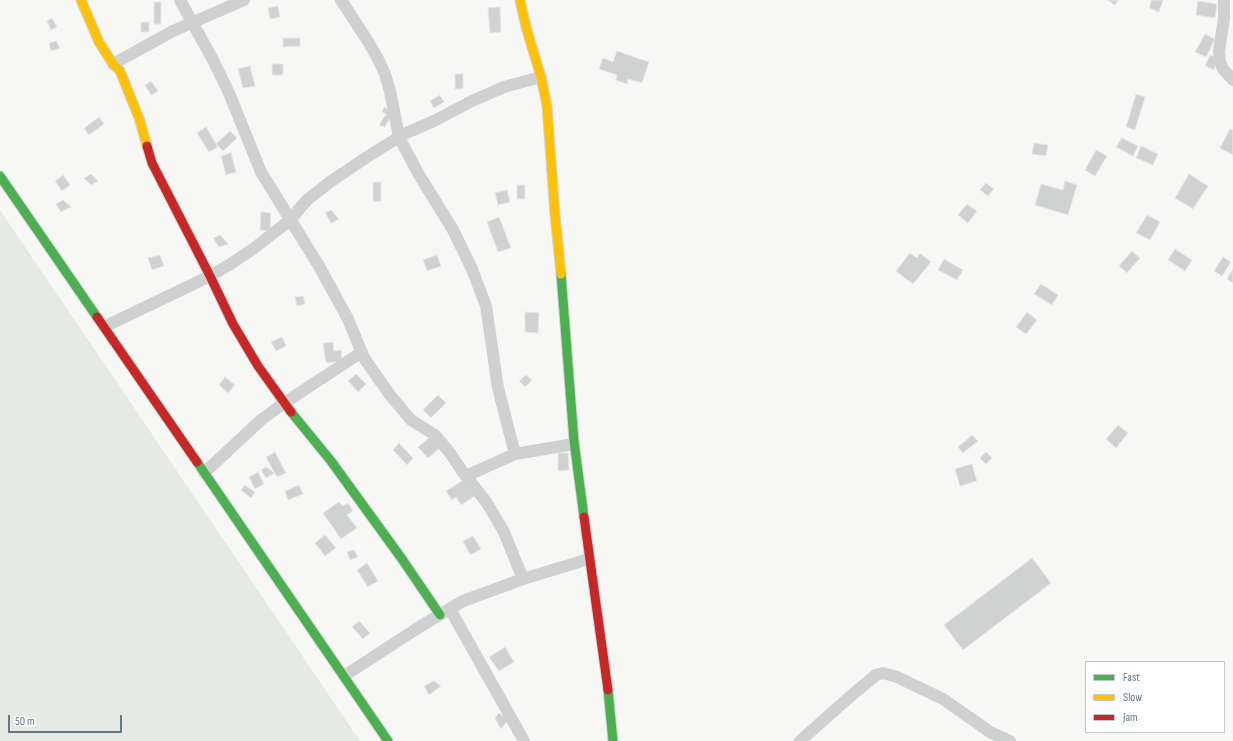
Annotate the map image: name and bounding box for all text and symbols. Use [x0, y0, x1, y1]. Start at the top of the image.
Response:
legend [1085, 661, 1225, 733]
text: Fast [1123, 670, 1140, 685]
text: Slow [1123, 690, 1142, 705]
scale bar [10, 707, 124, 733]
text: Jam [1123, 710, 1138, 725]
text: 50 m [15, 714, 35, 729]

